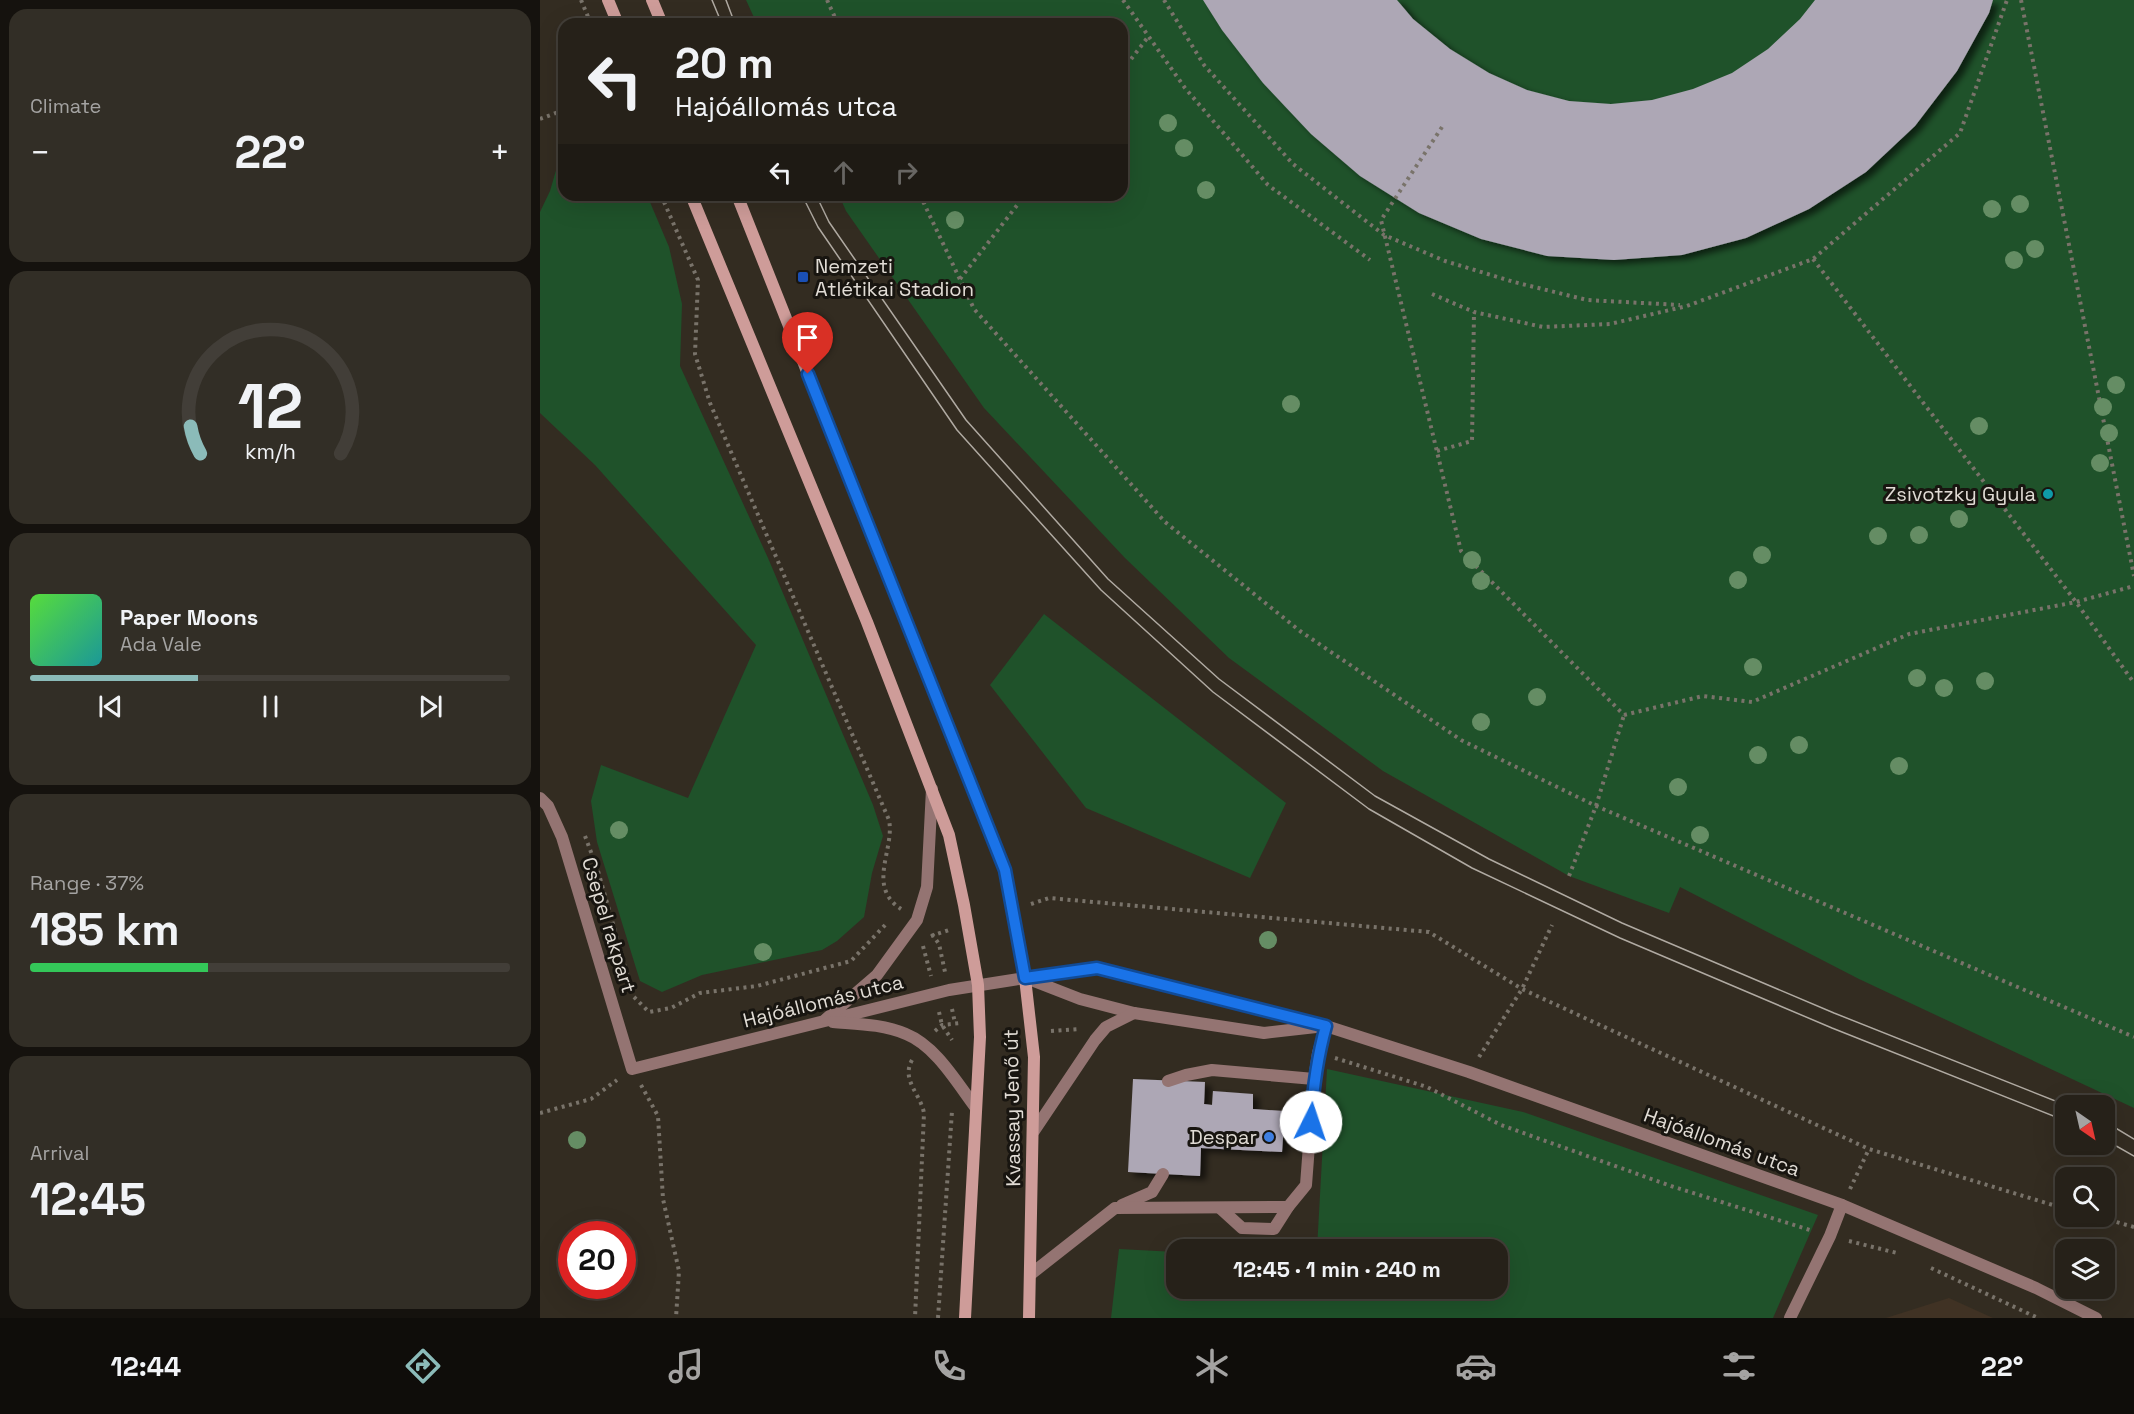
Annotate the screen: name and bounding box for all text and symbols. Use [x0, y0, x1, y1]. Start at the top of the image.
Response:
text: 20 m [675, 37, 774, 90]
icon: left [576, 42, 654, 120]
text: Hajóállomás utca [675, 89, 897, 124]
text: Climate [30, 93, 101, 119]
text: 22° [234, 124, 306, 181]
text: − [30, 132, 50, 174]
text: + [490, 132, 510, 174]
icon: left [764, 156, 797, 189]
icon: ahead [827, 156, 860, 189]
icon: right [890, 156, 923, 189]
place label: Nemzeti Atlétikai Stadion [815, 253, 974, 302]
marker: Nemzeti Atlétikai Stadion [796, 270, 810, 284]
pin [782, 312, 833, 374]
icon: arrive [791, 321, 824, 354]
text: 12 [237, 367, 303, 446]
text: km/h [244, 439, 296, 466]
place label: Zsivotzky Gyula [1885, 481, 2036, 507]
marker: Zsivotzky Gyula [2041, 487, 2055, 501]
text: Paper Moons [120, 603, 258, 631]
text: Ada Vale [120, 631, 202, 657]
icon: previous [94, 690, 127, 723]
icon: pause [254, 690, 287, 723]
icon: next [414, 690, 447, 723]
street label: Csepel rakpart [576, 854, 642, 996]
text: Range · 37% [30, 870, 144, 896]
text: 185 km [30, 901, 180, 958]
street label: Hajóállomás utca [740, 968, 906, 1034]
street label: Kvassay Jenő út [998, 1029, 1026, 1187]
position arrow [1279, 1090, 1343, 1154]
north arrow [2055, 1095, 2115, 1155]
map controls [2055, 1095, 2115, 1299]
street label: Hajóállomás utca [1640, 1102, 1804, 1182]
place label: Despar [1189, 1124, 1257, 1150]
marker: Despar [1262, 1130, 1276, 1144]
text: Arrival [30, 1140, 89, 1166]
button: search [2055, 1167, 2115, 1227]
text: 12:45 [30, 1171, 146, 1228]
speed limit sign: 20 [558, 1221, 636, 1299]
button: layers [2055, 1239, 2115, 1299]
text: 12:45 · 1 min · 240 m [1233, 1255, 1441, 1283]
icon: directions [402, 1345, 444, 1387]
icon: music [665, 1345, 707, 1387]
icon: phone [928, 1345, 970, 1387]
icon: climate [1191, 1345, 1233, 1387]
icon: car [1455, 1345, 1497, 1387]
icon: filters [1718, 1345, 1760, 1387]
text: 12:44 [111, 1349, 181, 1384]
text: 22° [1981, 1349, 2023, 1384]

